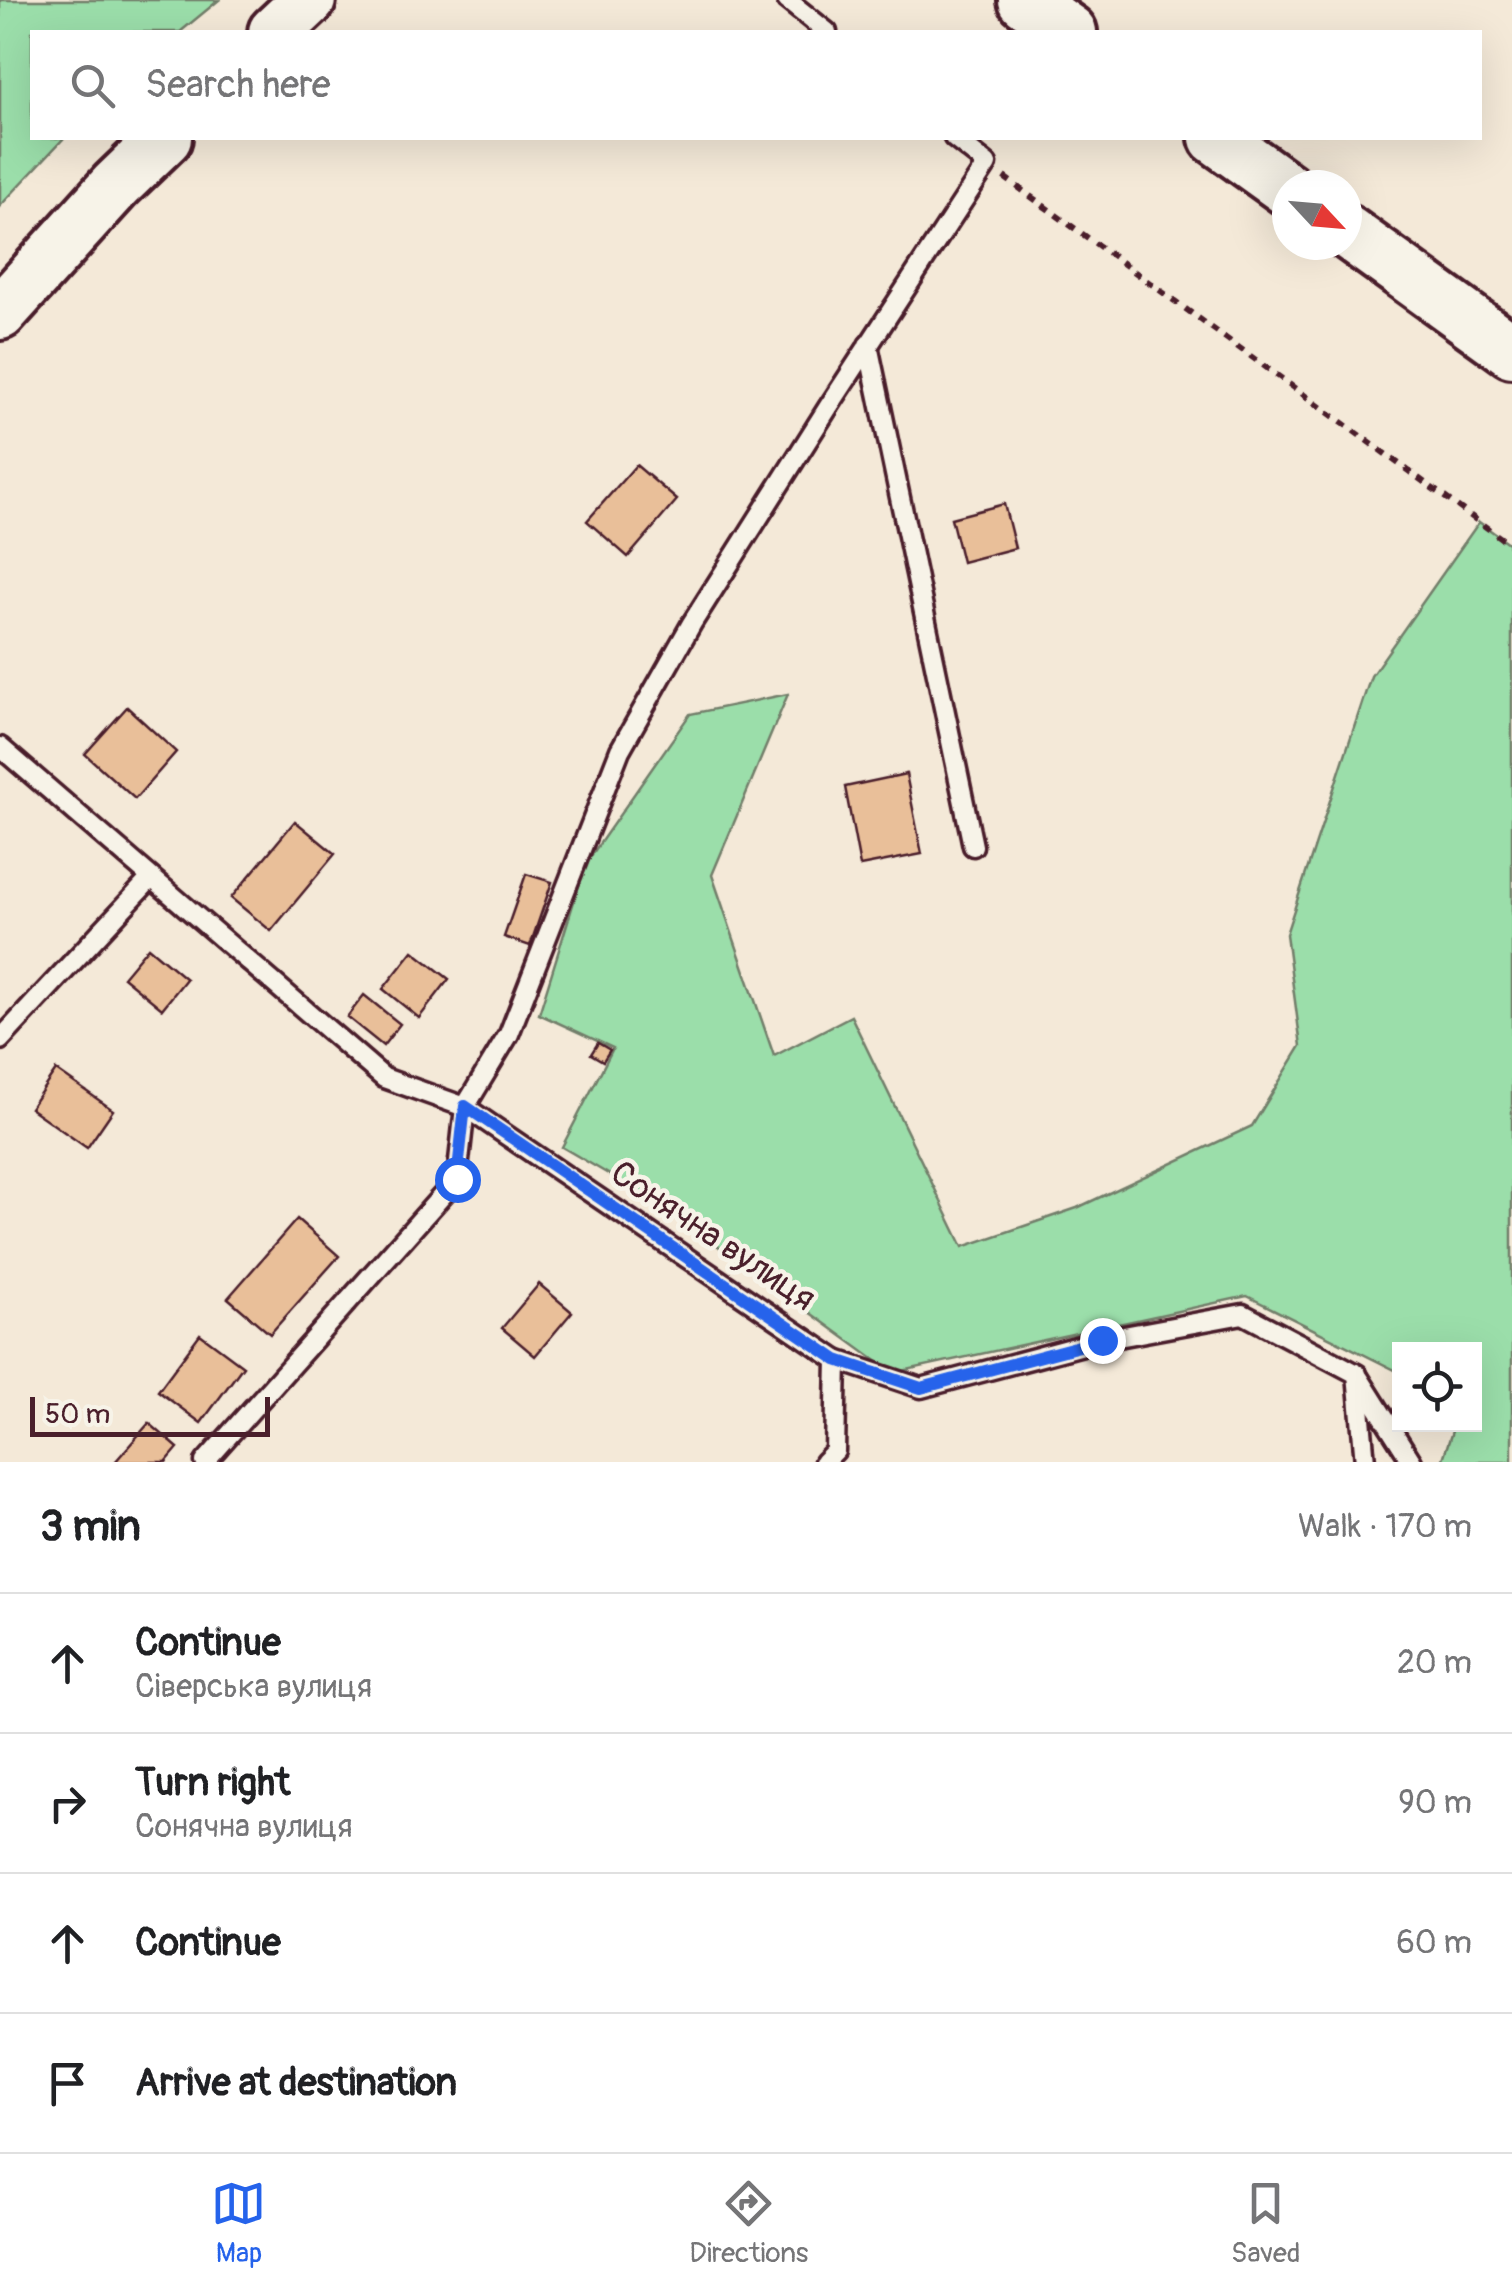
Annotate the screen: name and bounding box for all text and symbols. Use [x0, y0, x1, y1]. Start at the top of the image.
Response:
search box [30, 30, 1482, 140]
icon: search [65, 58, 120, 113]
text: Search here [145, 61, 331, 109]
north arrow [1272, 170, 1362, 260]
street label: Сонячна вулиця [602, 1151, 824, 1321]
route start [435, 1157, 481, 1203]
route end [1080, 1318, 1126, 1364]
map controls [1392, 1342, 1482, 1432]
button: locate [1392, 1342, 1482, 1432]
scale bar [30, 1392, 270, 1436]
text: 50 m [45, 1397, 110, 1432]
text: 3 min [40, 1501, 141, 1553]
text: Walk · 170 m [1298, 1507, 1472, 1547]
text: Continue [135, 1619, 281, 1667]
icon: ahead [40, 1636, 95, 1691]
text: 20 m [1397, 1643, 1472, 1683]
text: Сіверська вулиця [135, 1667, 372, 1707]
text: Turn right [135, 1759, 290, 1807]
icon: right [40, 1776, 95, 1831]
text: 90 m [1398, 1783, 1472, 1823]
text: Сонячна вулиця [135, 1807, 352, 1847]
icon: ahead [40, 1916, 95, 1971]
text: Continue [135, 1919, 281, 1967]
text: 60 m [1396, 1923, 1472, 1963]
icon: arrive [40, 2056, 95, 2111]
text: Arrive at destination [135, 2059, 457, 2107]
tab: Map [211, 2176, 266, 2271]
tab: Directions [689, 2176, 808, 2271]
tab: Saved [1231, 2176, 1301, 2271]

